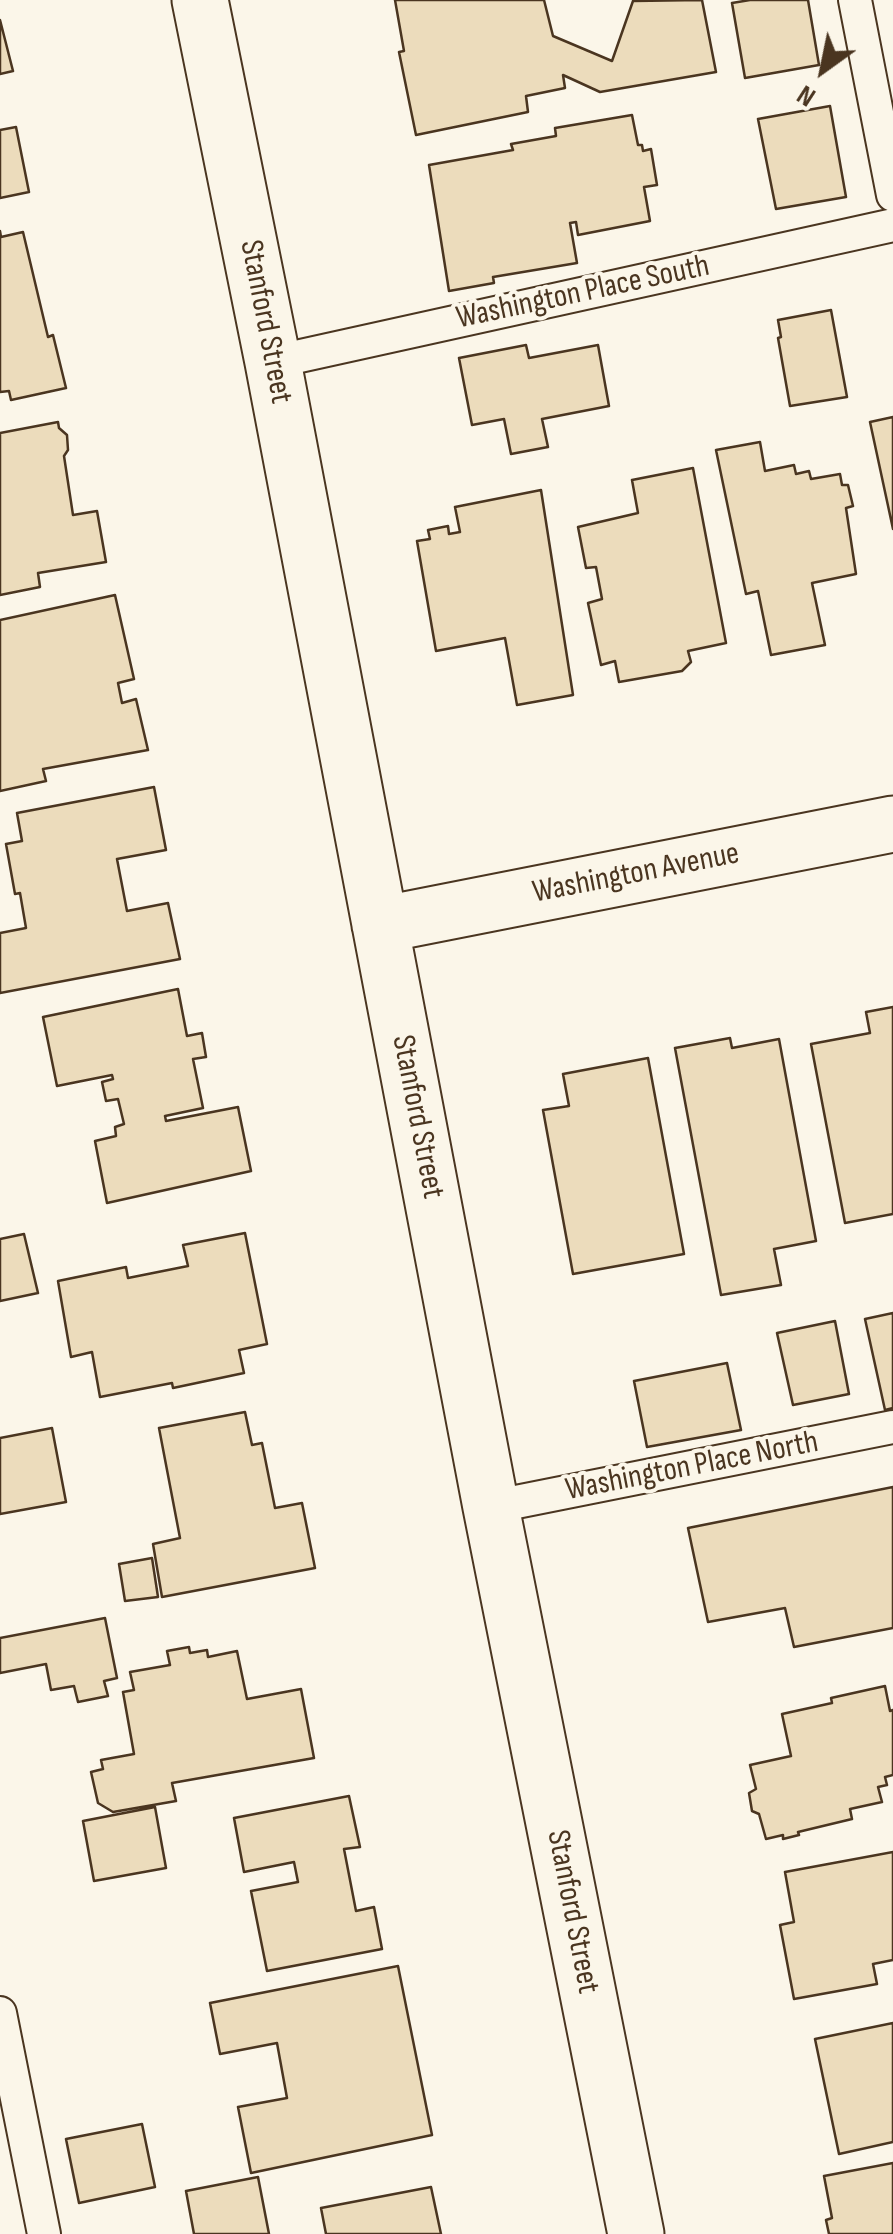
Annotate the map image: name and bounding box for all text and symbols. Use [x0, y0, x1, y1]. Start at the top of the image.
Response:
north arrow [773, 20, 873, 120]
text: N [791, 78, 822, 113]
street label: Stanford Street [230, 237, 300, 407]
street label: Washington Place South [453, 247, 713, 339]
street label: Washington Avenue [529, 835, 743, 913]
street label: Stanford Street [382, 1032, 452, 1202]
street label: Washington Place North [563, 1424, 821, 1510]
street label: Stanford Street [537, 1827, 607, 1997]

